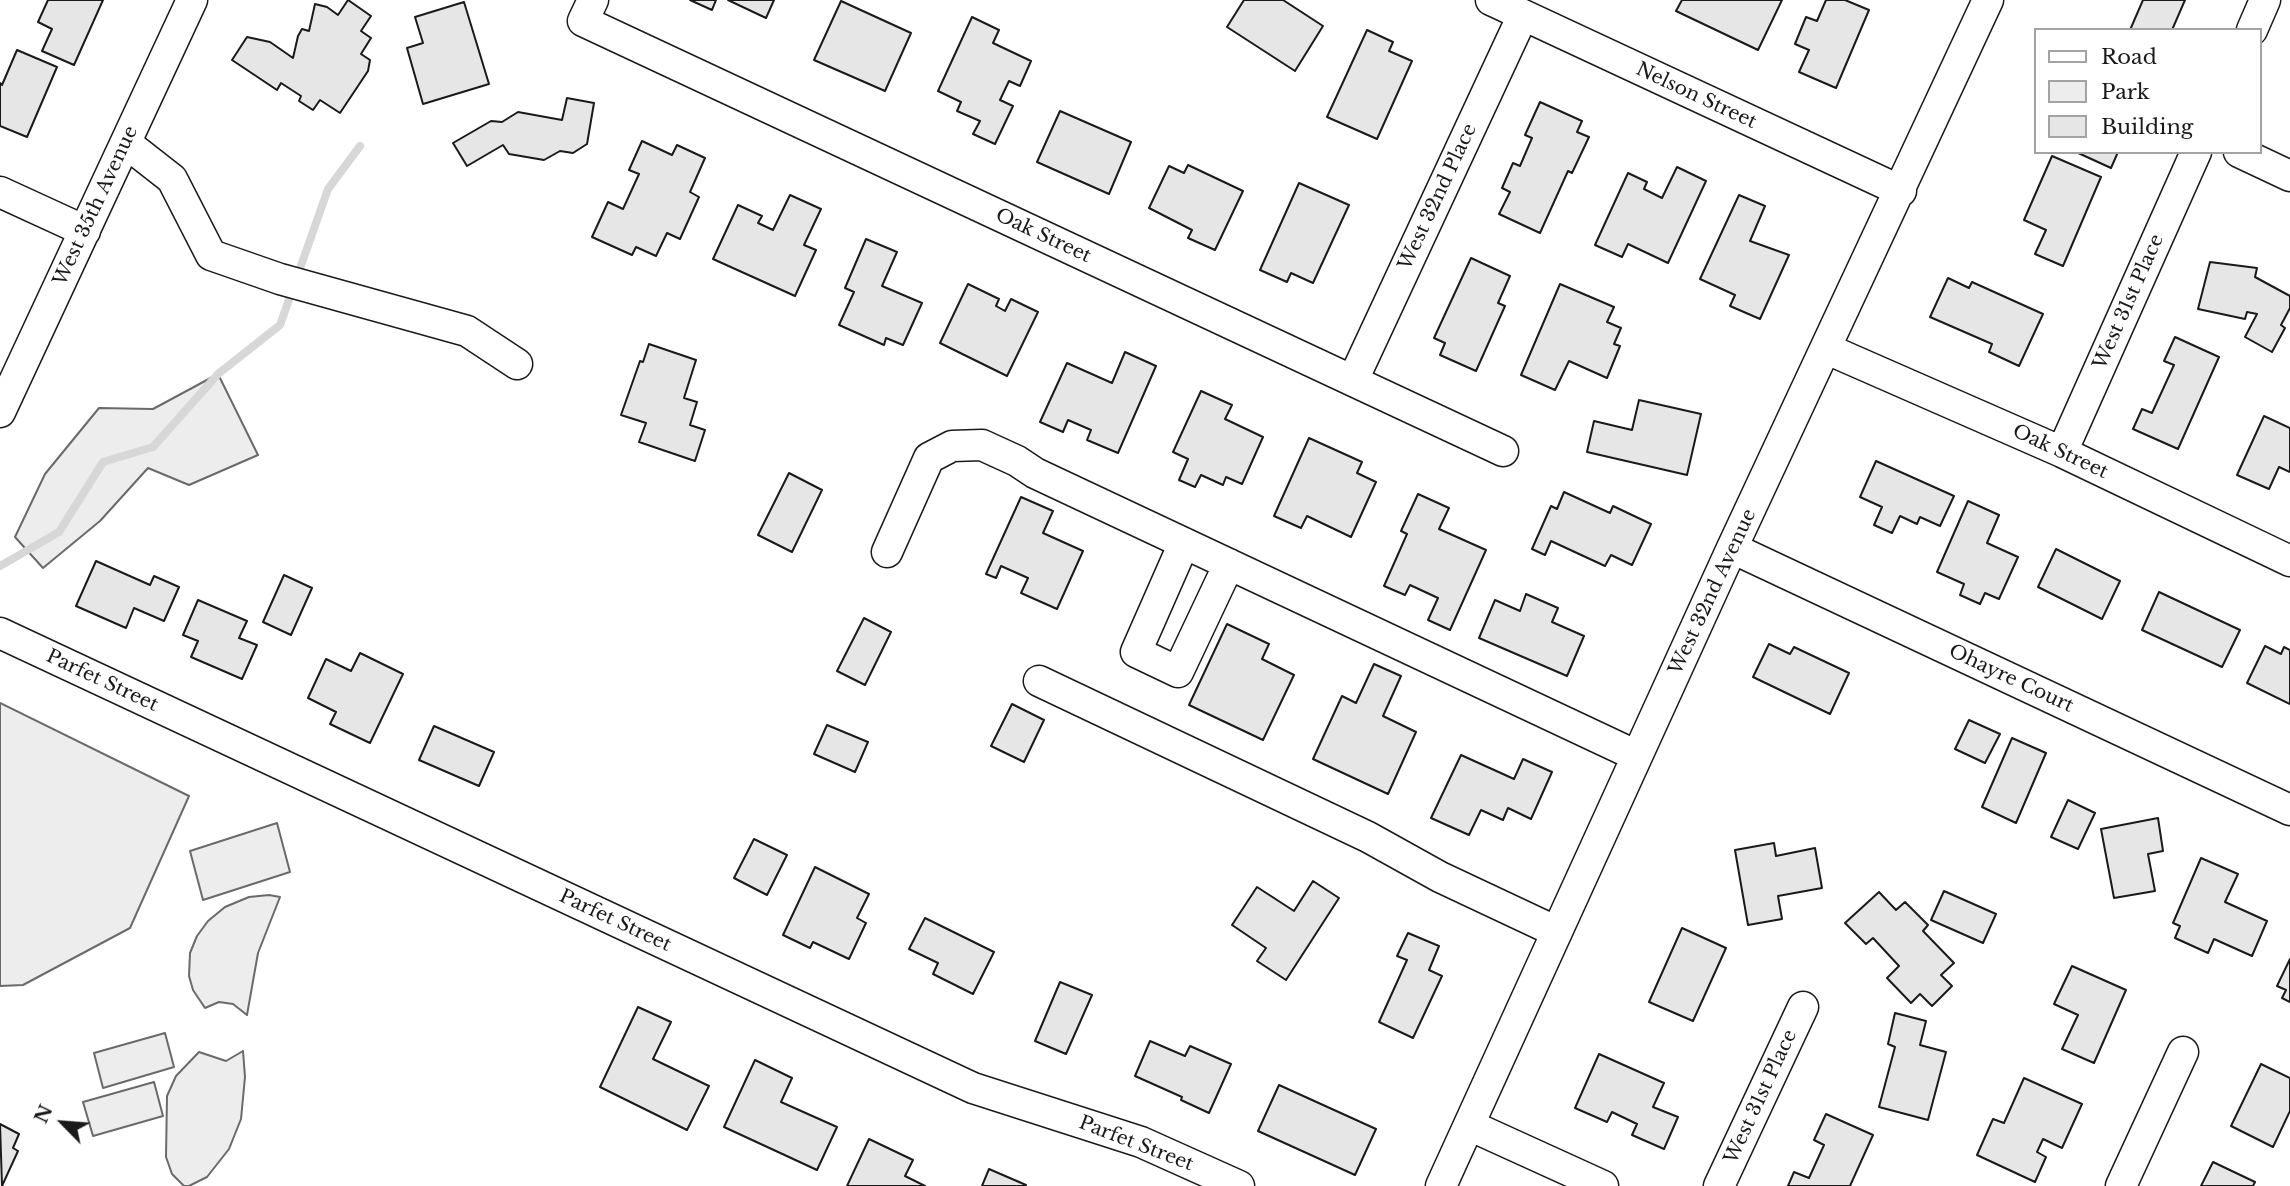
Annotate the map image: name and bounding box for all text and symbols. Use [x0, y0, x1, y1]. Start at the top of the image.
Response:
legend [2035, 28, 2262, 154]
text: Road [2101, 44, 2157, 70]
street label: Nelson Street [1632, 58, 1760, 134]
text: Park [2101, 79, 2150, 105]
text: Building [2101, 114, 2193, 140]
street label: West 32nd Place [1394, 120, 1482, 274]
street label: West 35th Avenue [49, 123, 143, 289]
street label: Oak Street [992, 204, 1094, 268]
street label: West 31st Place [2089, 231, 2169, 373]
street label: Oak Street [2009, 420, 2111, 484]
street label: West 32nd Avenue [1665, 506, 1761, 678]
street label: Ohayre Court [1945, 640, 2077, 718]
street label: Parfet Street [42, 645, 162, 717]
street label: Parfet Street [555, 885, 675, 957]
street label: West 31st Place [1720, 1026, 1802, 1168]
north arrow [28, 1088, 98, 1158]
text: N [29, 1101, 58, 1127]
street label: Parfet Street [1076, 1112, 1196, 1176]

